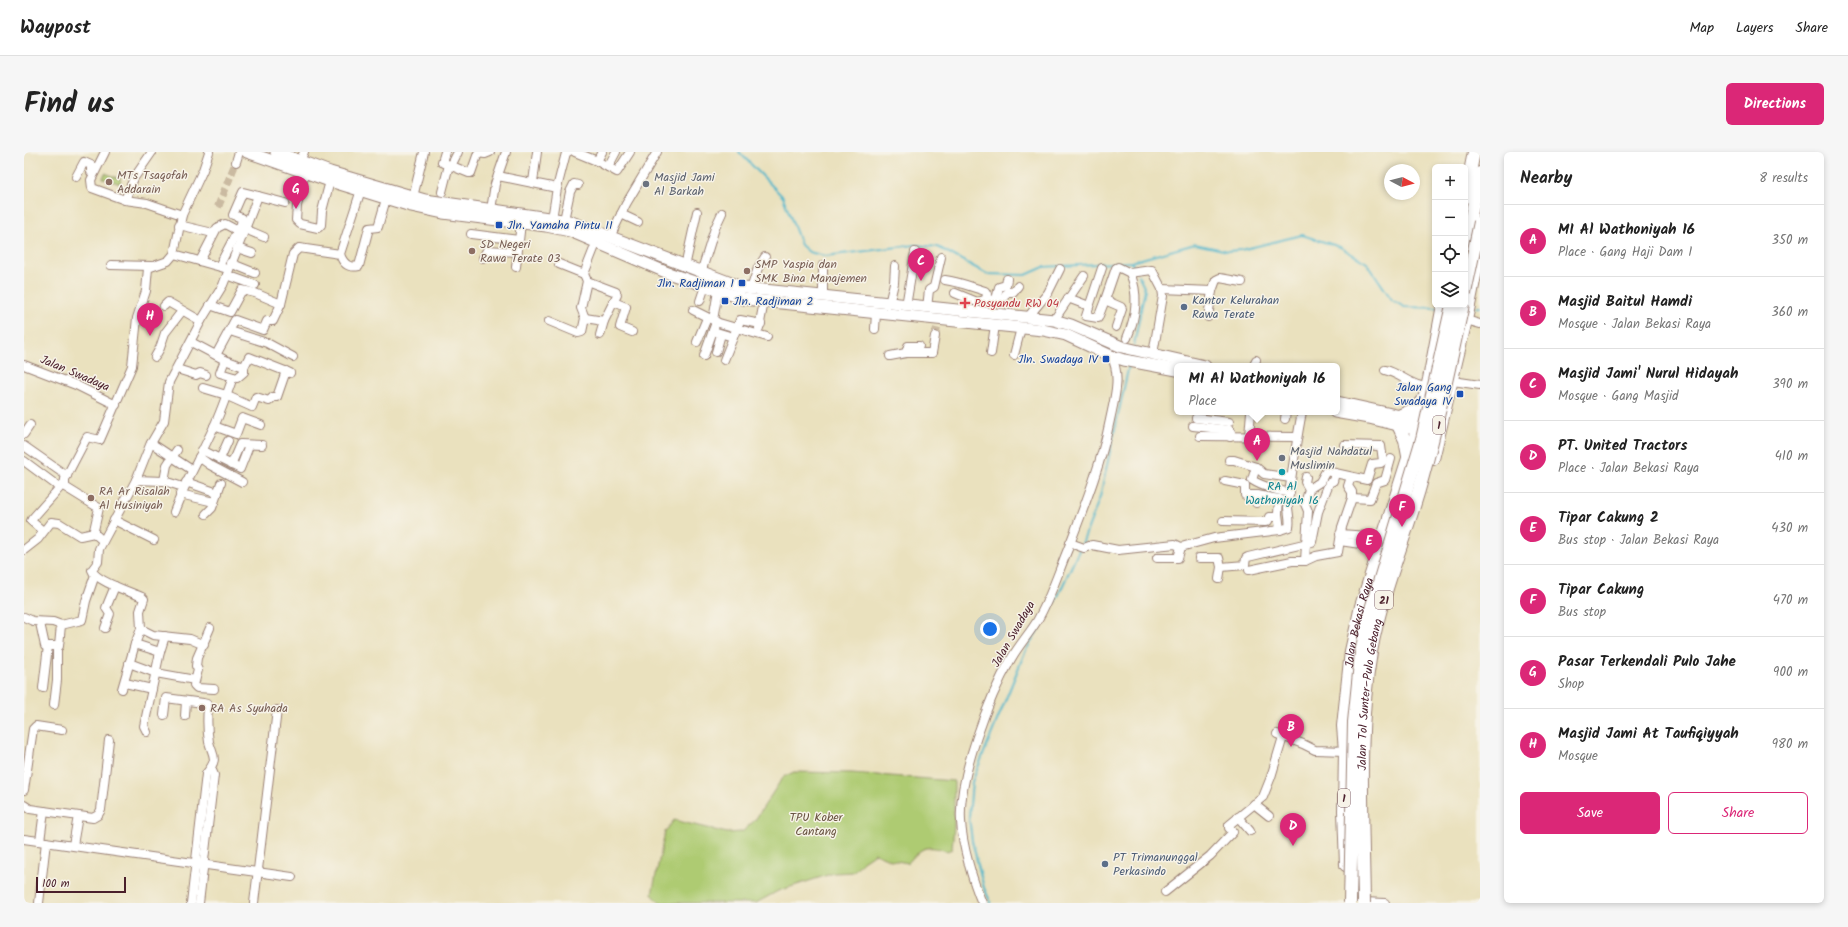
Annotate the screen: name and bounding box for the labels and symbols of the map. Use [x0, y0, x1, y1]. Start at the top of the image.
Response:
north arrow [1384, 164, 1420, 200]
place label: MTs Tsaqofah Addarain [117, 166, 188, 199]
place label: Masjid Jami Al Barkah [654, 168, 716, 201]
pin: G [283, 176, 309, 209]
marker: MTs Tsaqofah Addarain [104, 177, 114, 187]
marker: Masjid Jami Al Barkah [641, 179, 651, 189]
place label: Jln. Yamaha Pintu II [507, 216, 613, 235]
marker: Jln. Yamaha Pintu II [494, 220, 504, 230]
place label: SD Negeri Rawa Terate 03 [480, 235, 560, 268]
marker: SD Negeri Rawa Terate 03 [467, 246, 477, 256]
pin: C [908, 248, 934, 281]
place label: SMP Yaspia dan SMK Bina Manajemen [755, 255, 867, 288]
marker: SMP Yaspia dan SMK Bina Manajemen [742, 266, 752, 276]
place label: Jln. Radjiman 1 [657, 274, 734, 293]
marker: Jln. Radjiman 1 [737, 278, 747, 288]
place label: Kantor Kelurahan Rawa Terate [1192, 291, 1279, 324]
place label: Jln. Radjiman 2 [733, 292, 814, 311]
place label: Posyandu RW 04 [974, 294, 1059, 313]
marker: Jln. Radjiman 2 [720, 296, 730, 306]
marker: Posyandu RW 04 [959, 297, 971, 309]
marker: Kantor Kelurahan Rawa Terate [1179, 302, 1189, 312]
pin: H [137, 303, 163, 336]
street label: Jalan Swadaya [37, 350, 113, 397]
place label: Jln. Swadaya IV [1018, 350, 1100, 369]
marker: Jln. Swadaya IV [1101, 354, 1111, 364]
place label: Jalan Gang Swadaya IV [1394, 378, 1454, 411]
marker: Jalan Gang Swadaya IV [1455, 389, 1465, 399]
road number: 1 [1433, 416, 1445, 434]
pin: A [1244, 428, 1270, 461]
place label: Masjid Nahdatul Muslimin [1290, 442, 1372, 475]
marker: Masjid Nahdatul Muslimin [1277, 453, 1287, 463]
marker: RA Al Wathoniyah 16 [1277, 467, 1287, 477]
place label: RA Al Wathoniyah 16 [1245, 477, 1319, 510]
place label: RA Ar Risalah Al Husiniyah [99, 482, 170, 515]
marker: RA Ar Risalah Al Husiniyah [86, 493, 96, 503]
pin: F [1389, 494, 1415, 527]
pin: E [1356, 528, 1382, 561]
street label: Jalan Bekasi Raya [1340, 575, 1380, 669]
road number: 21 [1375, 591, 1393, 609]
street label: Jalan Swadaya [987, 597, 1040, 671]
street label: Jalan Tol Sunter–Pulo Gebang [1353, 616, 1388, 771]
your location [980, 619, 1000, 639]
place label: RA As Syuhada [210, 699, 288, 718]
marker: RA As Syuhada [197, 703, 207, 713]
pin: B [1278, 714, 1304, 747]
road number: 1 [1338, 789, 1350, 807]
park label: TPU Kober Cantang [789, 808, 844, 841]
pin: D [1280, 813, 1306, 846]
place label: PT Trimanunggal Perkasindo [1113, 848, 1198, 881]
marker: PT Trimanunggal Perkasindo [1100, 859, 1110, 869]
scale bar [36, 875, 126, 894]

